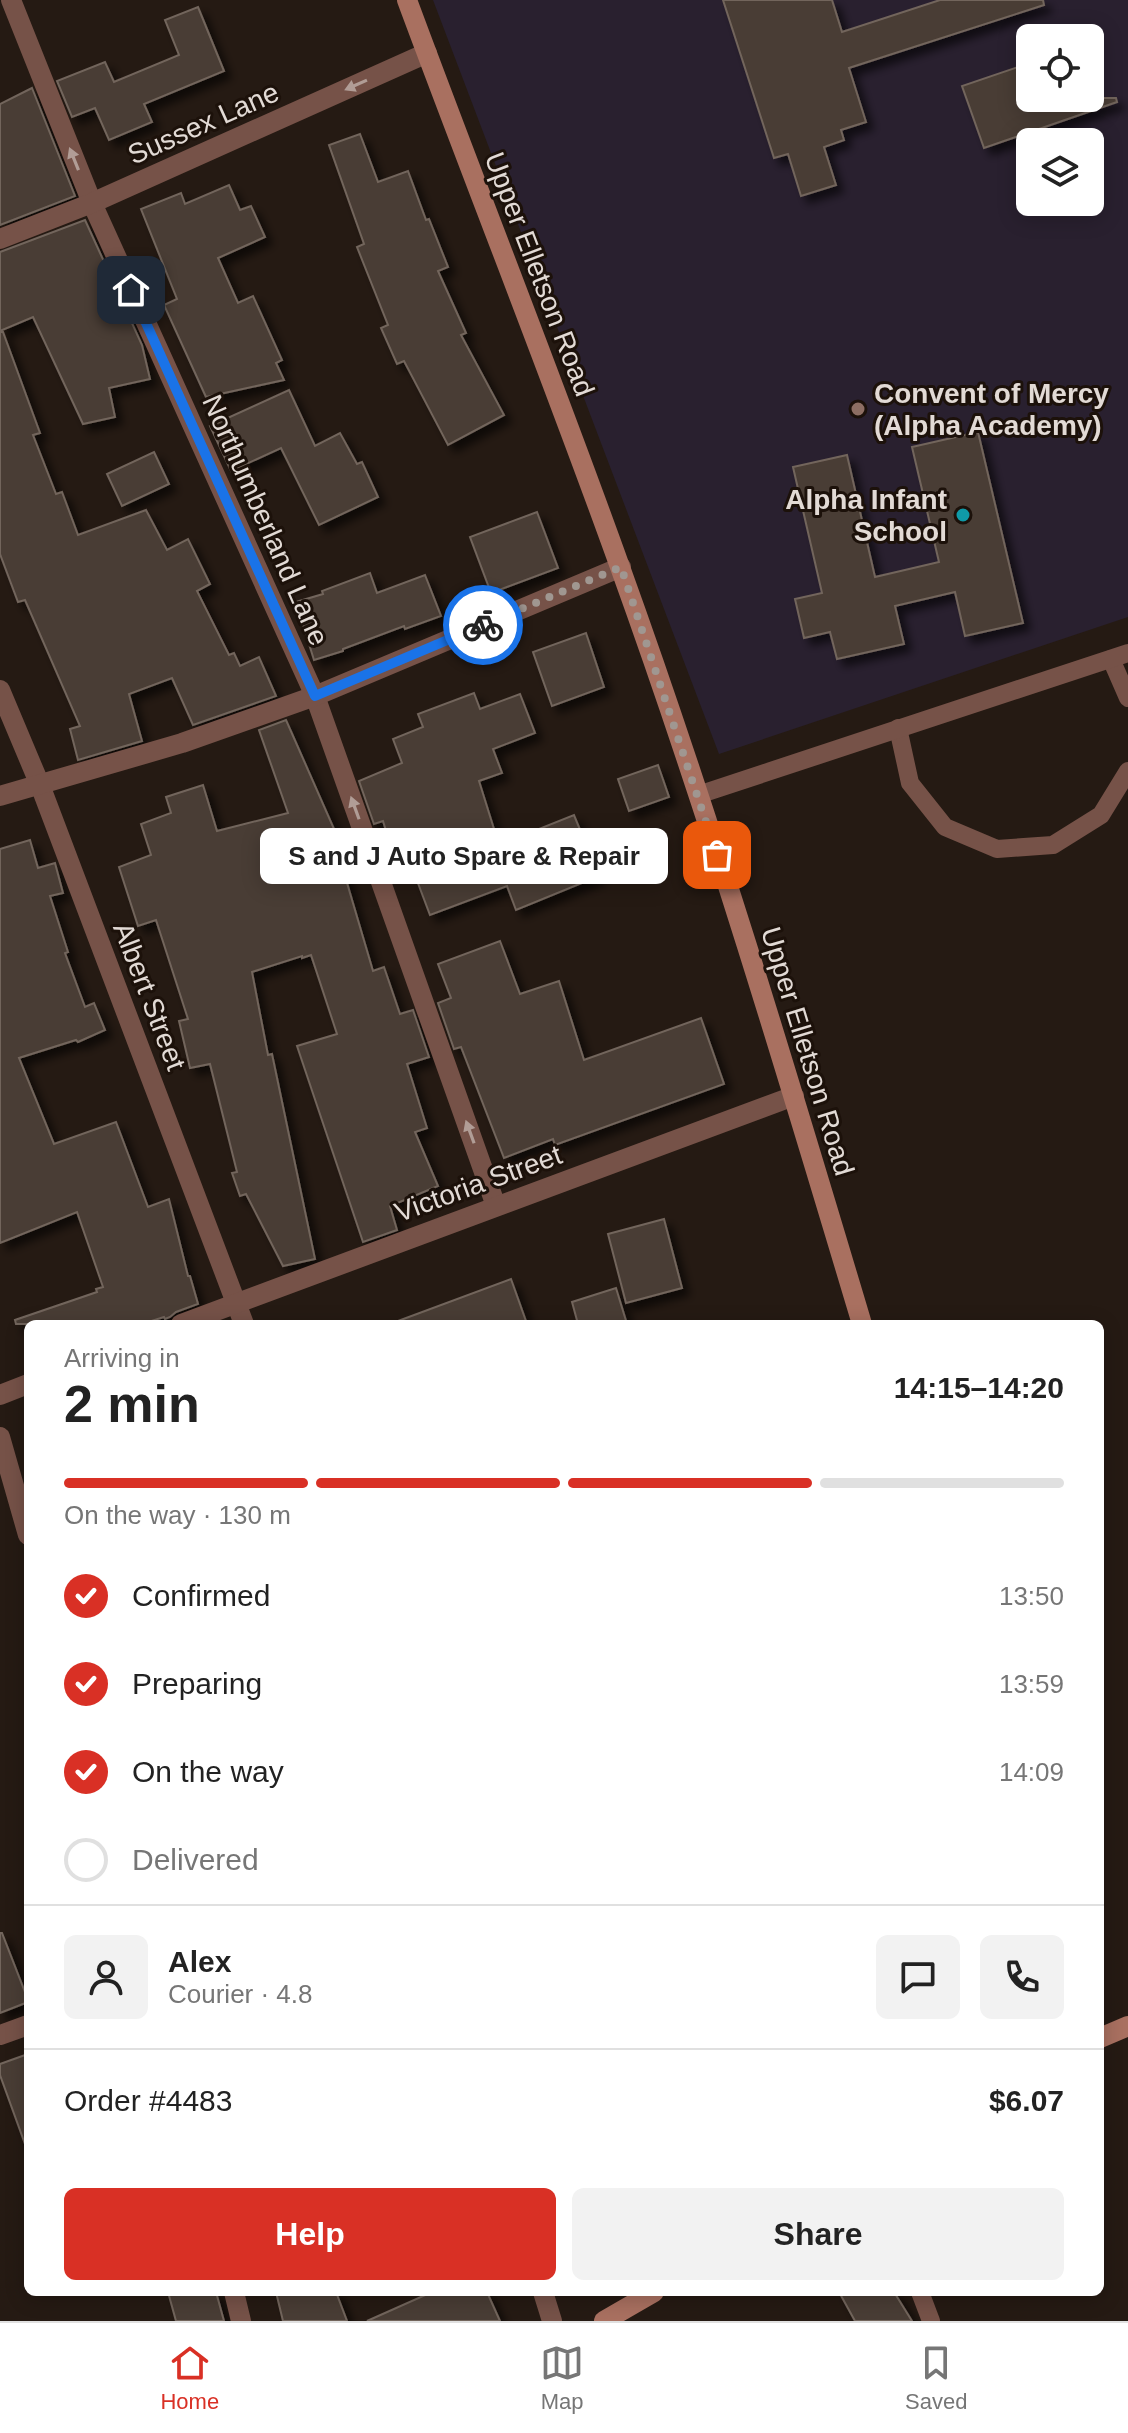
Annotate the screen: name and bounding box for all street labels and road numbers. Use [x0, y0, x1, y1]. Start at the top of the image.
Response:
street label: Sussex Lane [123, 76, 283, 171]
street label: Upper Elletson Road [479, 148, 600, 400]
street label: Northumberland Lane [196, 390, 335, 650]
street label: Albert Street [107, 918, 192, 1075]
street label: Upper Elletson Road [755, 923, 860, 1179]
street label: Victoria Street [390, 1139, 566, 1228]

